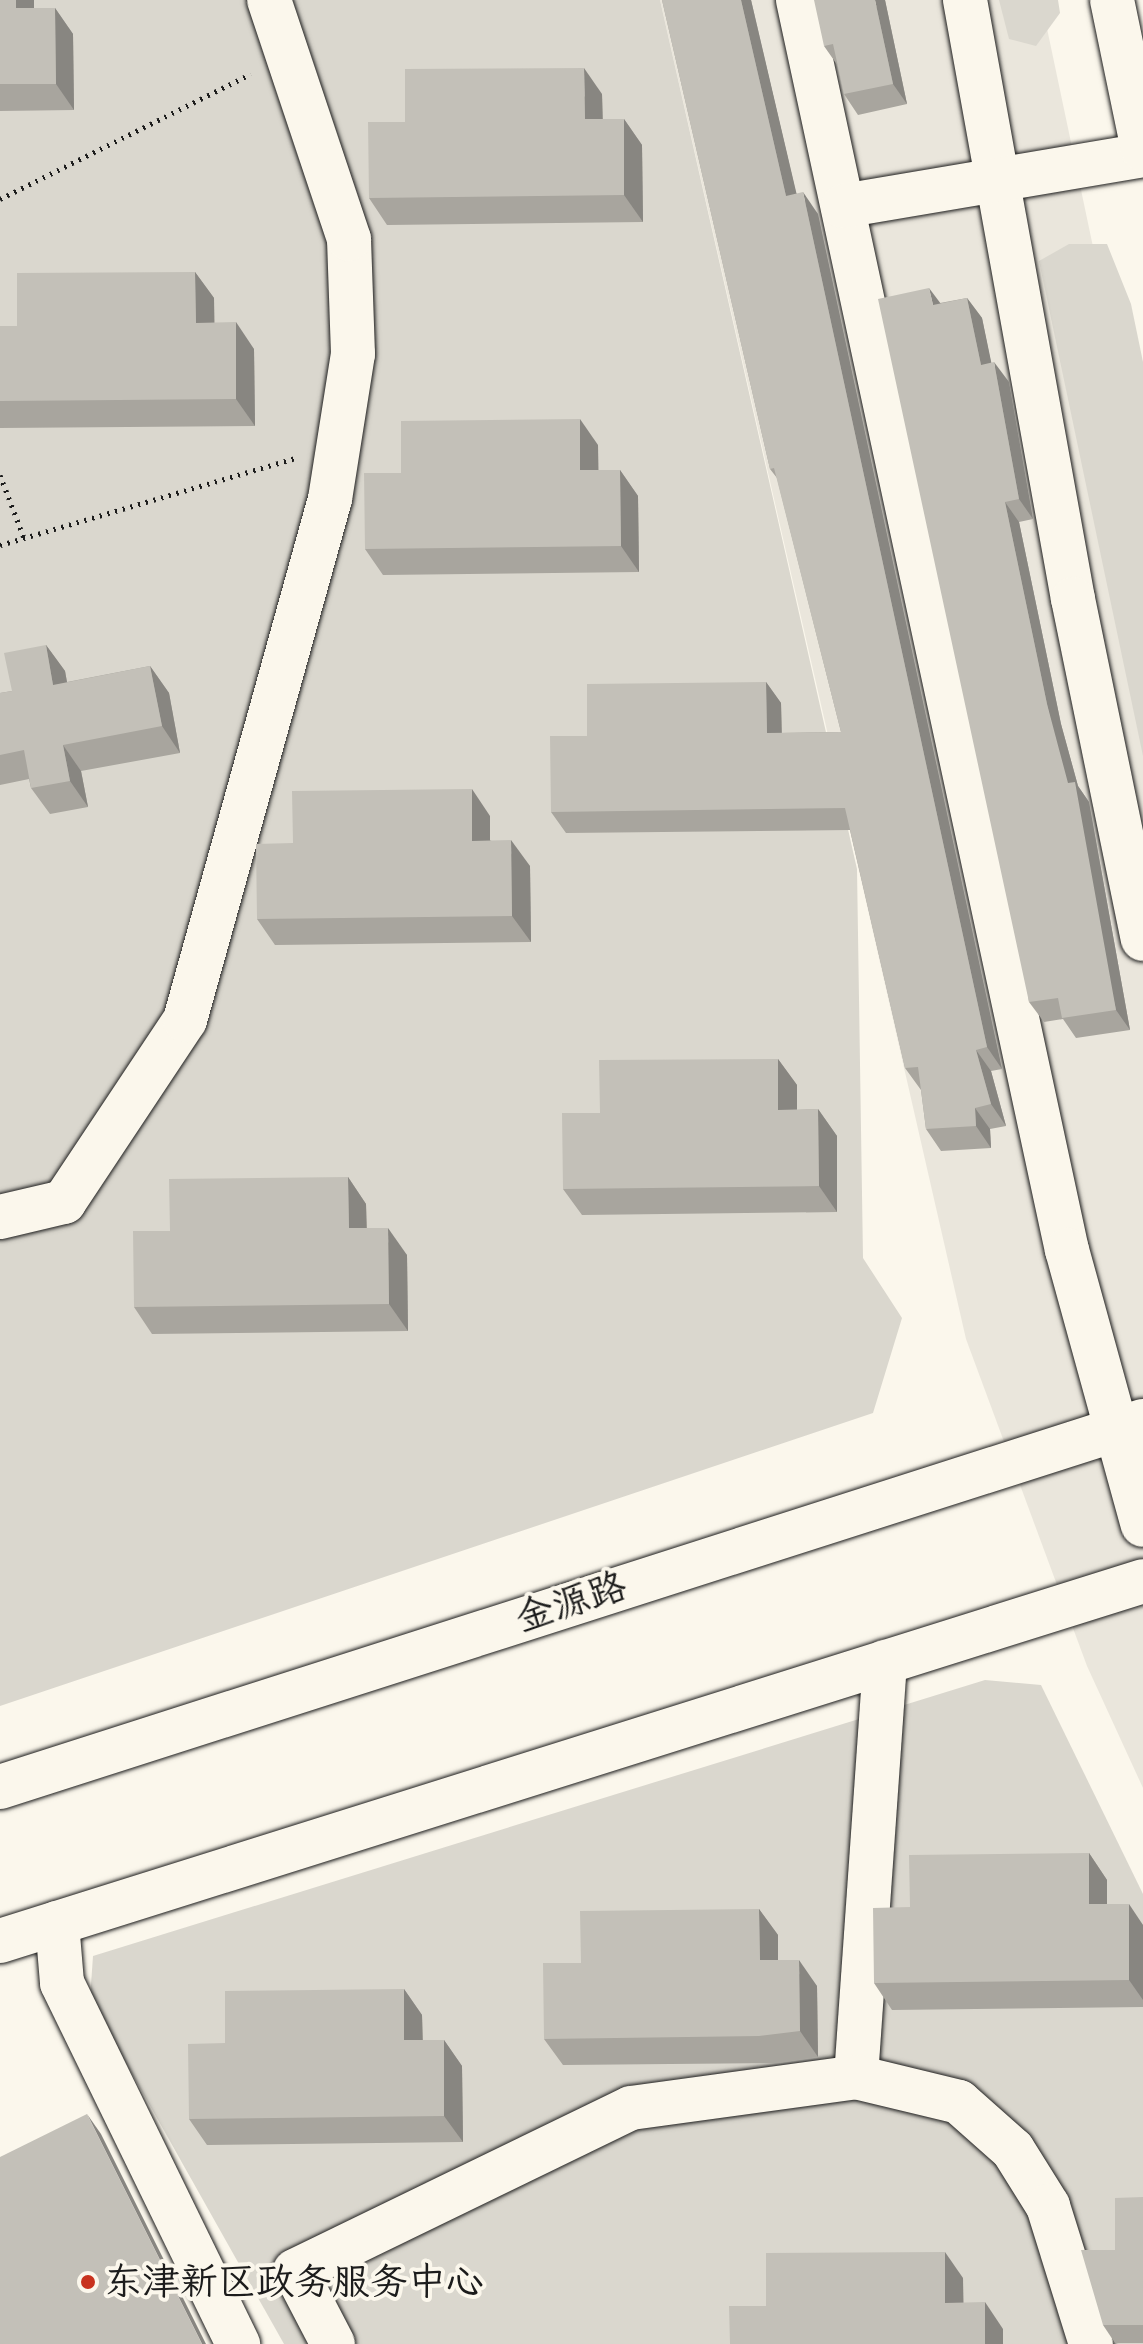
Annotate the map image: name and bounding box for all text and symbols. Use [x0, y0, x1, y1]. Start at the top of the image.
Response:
street label: 金源路 [510, 1563, 632, 1641]
place label: 东津新区政务服务中心 [104, 2259, 484, 2305]
marker: 东津新区政务服务中心 [79, 2273, 97, 2291]

